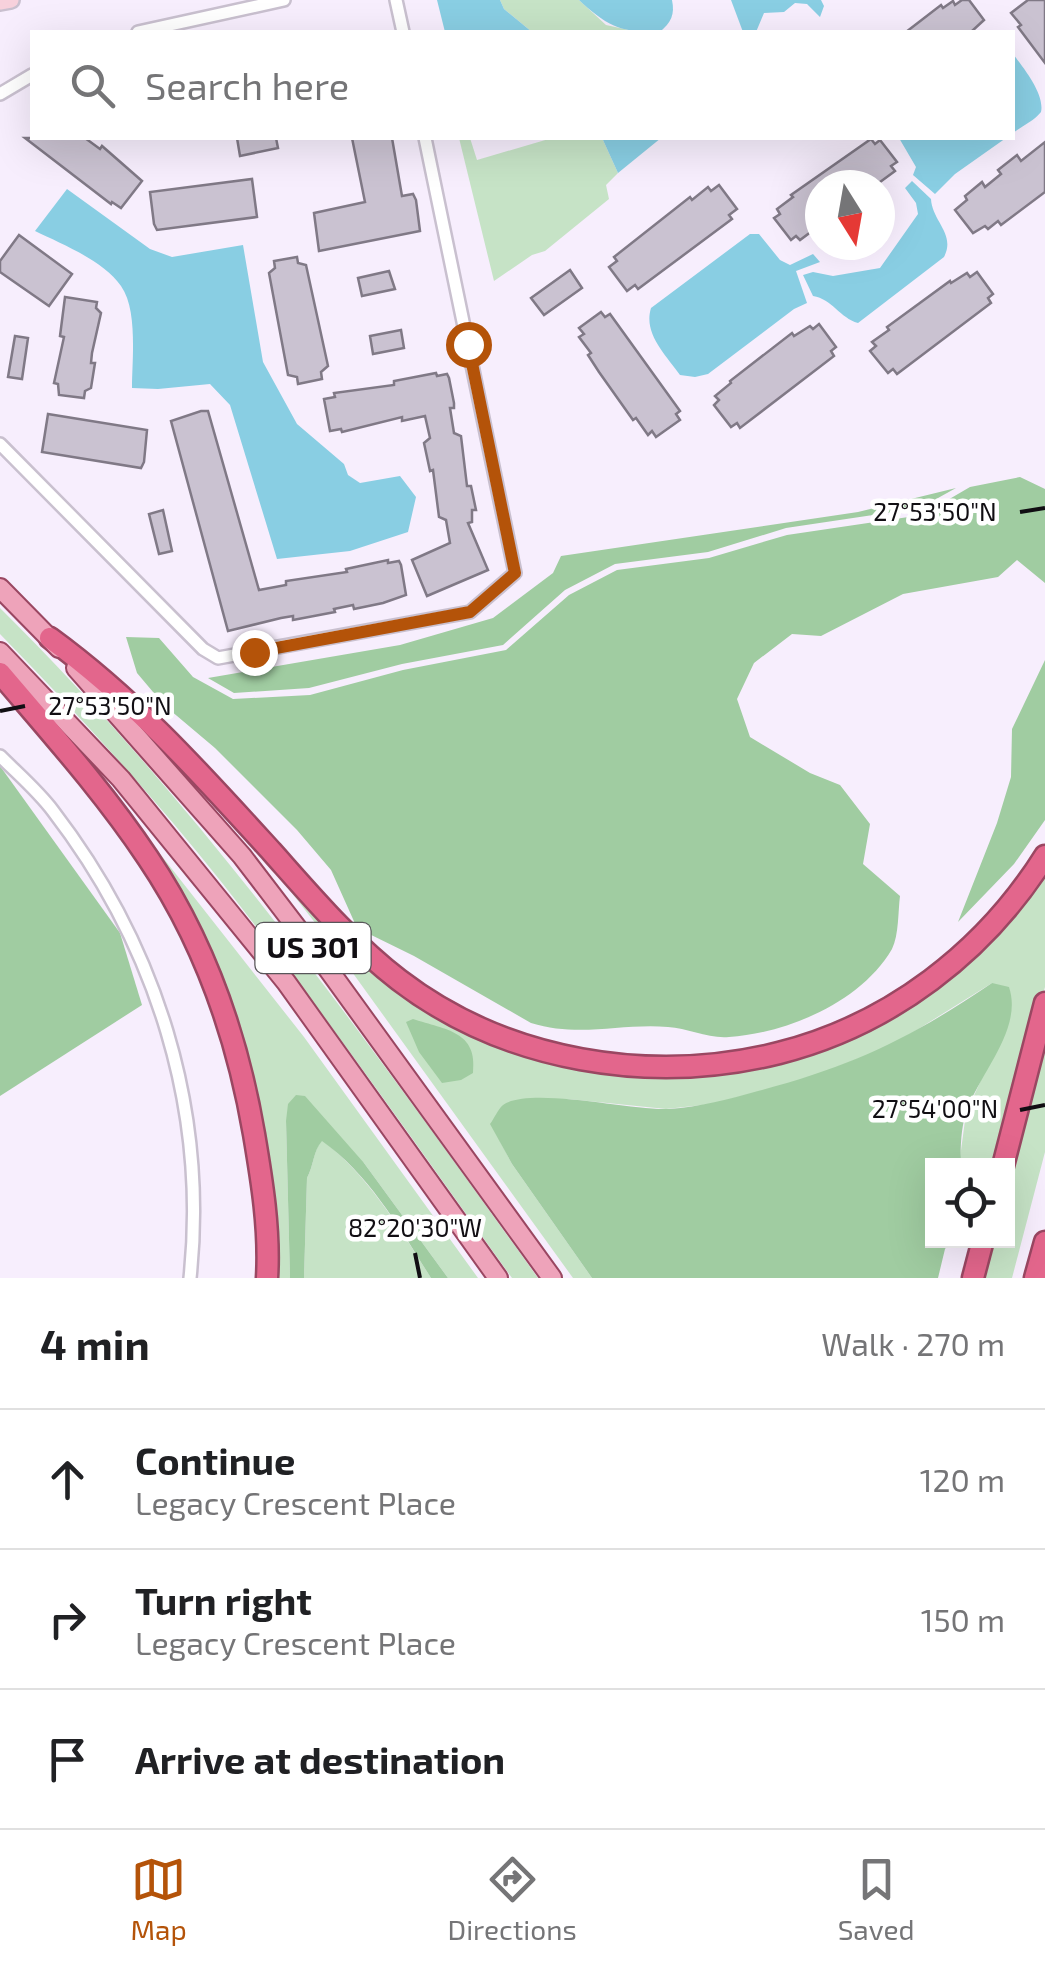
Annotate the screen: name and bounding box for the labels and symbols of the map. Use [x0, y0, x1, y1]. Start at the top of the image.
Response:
north arrow [805, 170, 895, 260]
route start [446, 322, 492, 368]
text: 27°53'50"N [873, 496, 997, 526]
route end [232, 630, 278, 676]
text: 27°53'50"N [48, 690, 172, 720]
road number: US 301 [256, 923, 370, 973]
text: 27°54'00"N [872, 1093, 998, 1123]
text: 82°20'30"W [348, 1212, 482, 1242]

